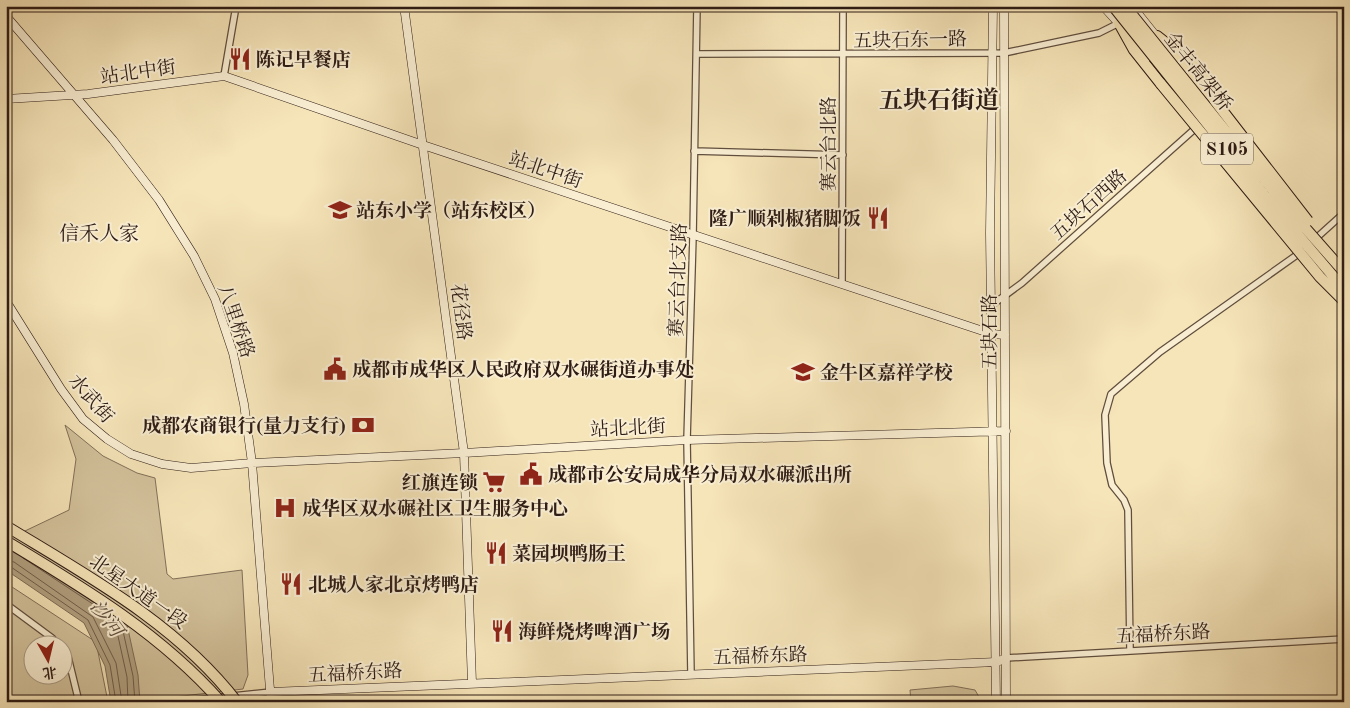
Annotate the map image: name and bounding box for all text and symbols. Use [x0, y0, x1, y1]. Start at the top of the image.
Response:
street label: 金丰高架桥 [1160, 28, 1237, 115]
street label: 五块石东一路 [853, 29, 967, 52]
restaurant icon: 陈记早餐店 [227, 46, 253, 72]
place label: 陈记早餐店 [256, 49, 351, 71]
street label: 站北中街 [99, 57, 177, 88]
district label: 五块石街道 [879, 87, 999, 114]
street label: 赛云台北路 [818, 96, 840, 192]
road number: S105 [1201, 134, 1253, 164]
street label: 站北中街 [506, 148, 585, 193]
street label: 五块石西路 [1047, 166, 1131, 245]
school or university icon: 站东小学（站东校区） [327, 197, 353, 223]
place label: 站东小学（站东校区） [356, 200, 546, 222]
restaurant icon: 隆广顺剁椒猪脚饭 [865, 205, 891, 231]
place label: 隆广顺剁椒猪脚饭 [709, 208, 861, 230]
district label: 信禾人家 [59, 223, 139, 245]
street label: 赛云台北支路 [665, 223, 691, 337]
street label: 八里桥路 [213, 282, 259, 361]
street label: 花径路 [447, 283, 474, 342]
street label: 五块石路 [980, 294, 1001, 370]
public building icon: 成都市成华区人民政府双水碾街道办事处 [322, 356, 348, 382]
place label: 成都市成华区人民政府双水碾街道办事处 [352, 359, 694, 381]
school or university icon: 金牛区嘉祥学校 [790, 359, 816, 385]
place label: 金牛区嘉祥学校 [820, 362, 953, 384]
street label: 水武街 [64, 371, 117, 427]
bank icon: 成都农商银行(量力支行) [350, 412, 376, 438]
place label: 成都农商银行(量力支行) [142, 415, 346, 437]
street label: 站北北街 [590, 416, 667, 441]
public building icon: 成都市公安局成华分局双水碾派出所 [518, 461, 544, 487]
place label: 成都市公安局成华分局双水碾派出所 [548, 464, 852, 486]
supermarket icon: 红旗连锁 [481, 469, 507, 495]
place label: 红旗连锁 [402, 472, 478, 494]
hospital icon: 成华区双水碾社区卫生服务中心 [272, 495, 298, 521]
place label: 成华区双水碾社区卫生服务中心 [302, 498, 568, 520]
restaurant icon: 菜园坝鸭肠王 [483, 540, 509, 566]
place label: 菜园坝鸭肠王 [512, 543, 626, 565]
street label: 北星大道一段 [85, 550, 191, 634]
restaurant icon: 北城人家北京烤鸭店 [278, 571, 304, 597]
place label: 北城人家北京烤鸭店 [308, 574, 479, 596]
water label: 沙河 [85, 596, 129, 644]
restaurant icon: 海鲜烧烤啤酒广场 [489, 618, 515, 644]
place label: 海鲜烧烤啤酒广场 [518, 621, 670, 643]
street label: 五福桥东路 [1115, 621, 1211, 647]
north arrow [22, 636, 72, 686]
street label: 五福桥东路 [712, 643, 808, 669]
street label: 五福桥东路 [307, 660, 403, 686]
text: 北 [42, 664, 58, 681]

